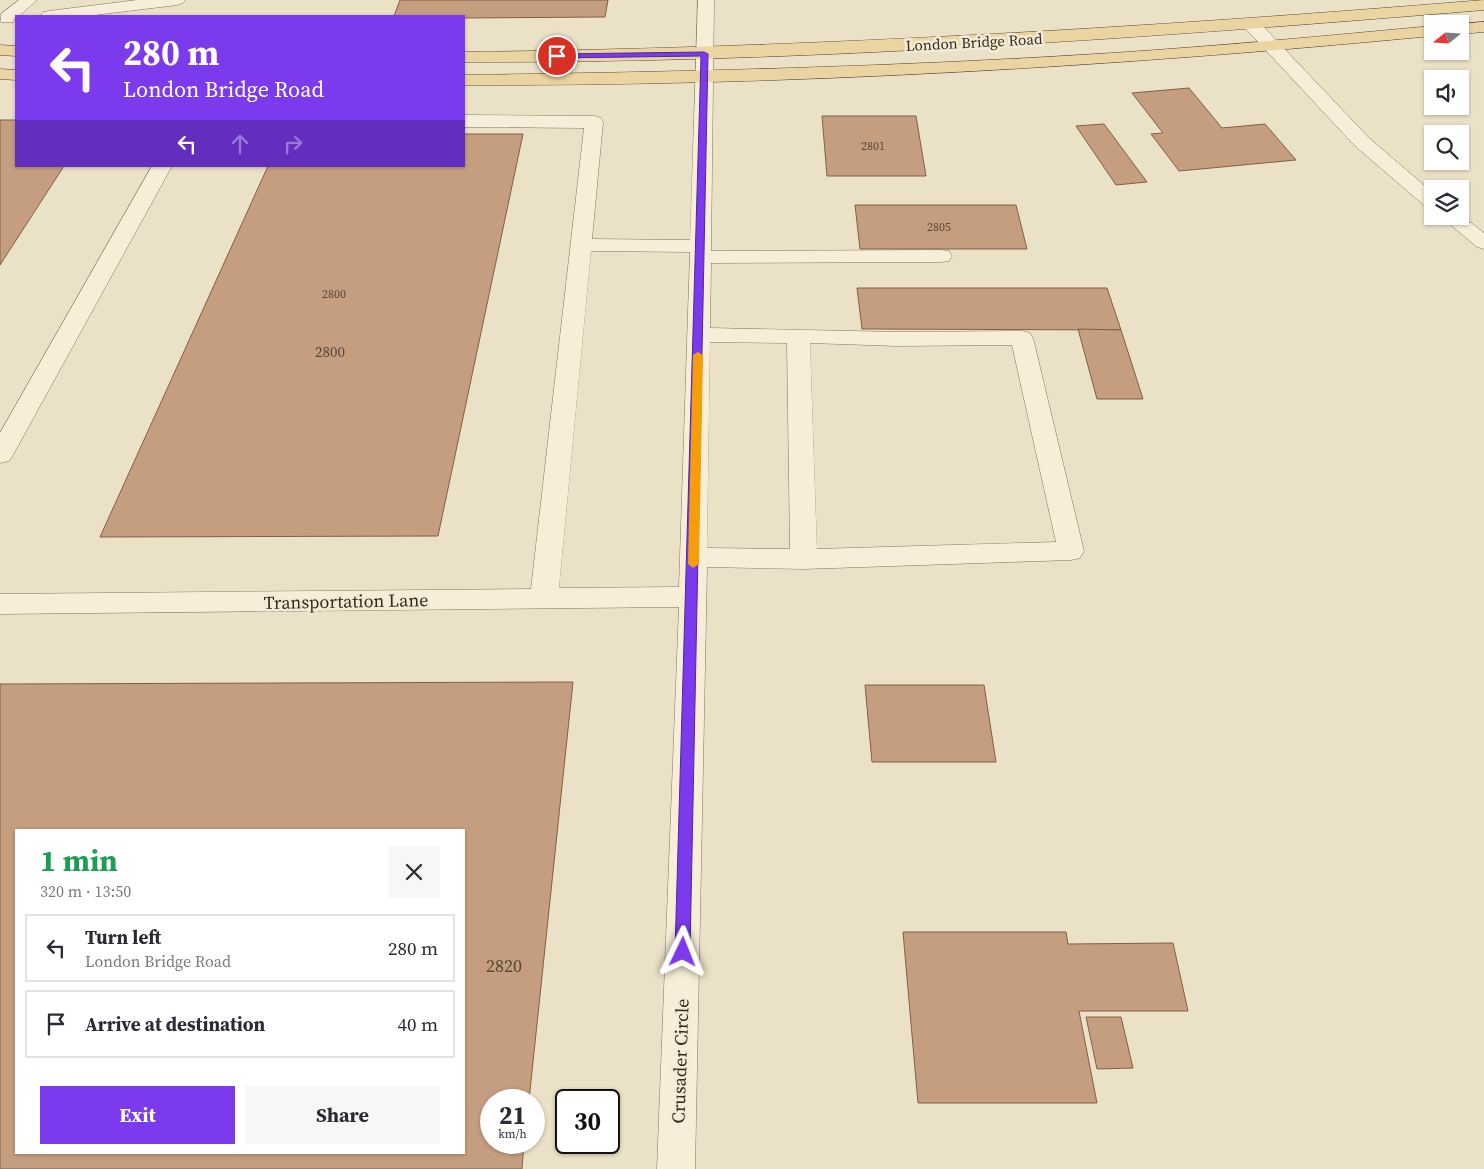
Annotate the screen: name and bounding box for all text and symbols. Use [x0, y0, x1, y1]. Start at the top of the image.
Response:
north arrow [1424, 15, 1469, 60]
map controls [1424, 15, 1469, 225]
street label: London Bridge Road [905, 28, 1043, 56]
text: 280 m [123, 29, 219, 77]
icon: left [40, 35, 105, 100]
pin [536, 35, 578, 77]
icon: arrive [543, 42, 571, 70]
button: sound [1424, 70, 1469, 115]
text: London Bridge Road [123, 74, 324, 104]
button: search [1424, 125, 1469, 170]
icon: left [173, 130, 201, 158]
icon: ahead [226, 130, 254, 158]
icon: right [279, 130, 307, 158]
house number: 2801 [861, 138, 885, 154]
button: layers [1424, 180, 1469, 225]
house number: 2805 [927, 219, 951, 235]
house number: 2800 [322, 286, 346, 302]
house number: 2800 [315, 341, 345, 362]
street label: Transportation Lane [263, 587, 429, 615]
text: 1 min [40, 840, 118, 881]
button: close [388, 846, 440, 898]
text: 320 m · 13:50 [40, 880, 131, 902]
text: Turn left [85, 924, 161, 950]
position arrow [656, 925, 708, 977]
icon: left [42, 934, 70, 962]
text: 280 m [388, 935, 438, 961]
text: London Bridge Road [85, 950, 231, 972]
house number: 2820 [486, 953, 522, 978]
street label: Crusader Circle [665, 998, 695, 1124]
icon: arrive [42, 1010, 70, 1038]
text: Arrive at destination [85, 1011, 265, 1037]
text: 40 m [397, 1011, 438, 1037]
button: Exit [40, 1086, 235, 1144]
button: Share [245, 1086, 440, 1144]
speed limit sign: 30 [555, 1089, 620, 1154]
text: 21 [499, 1098, 526, 1132]
text: km/h [498, 1126, 527, 1142]

